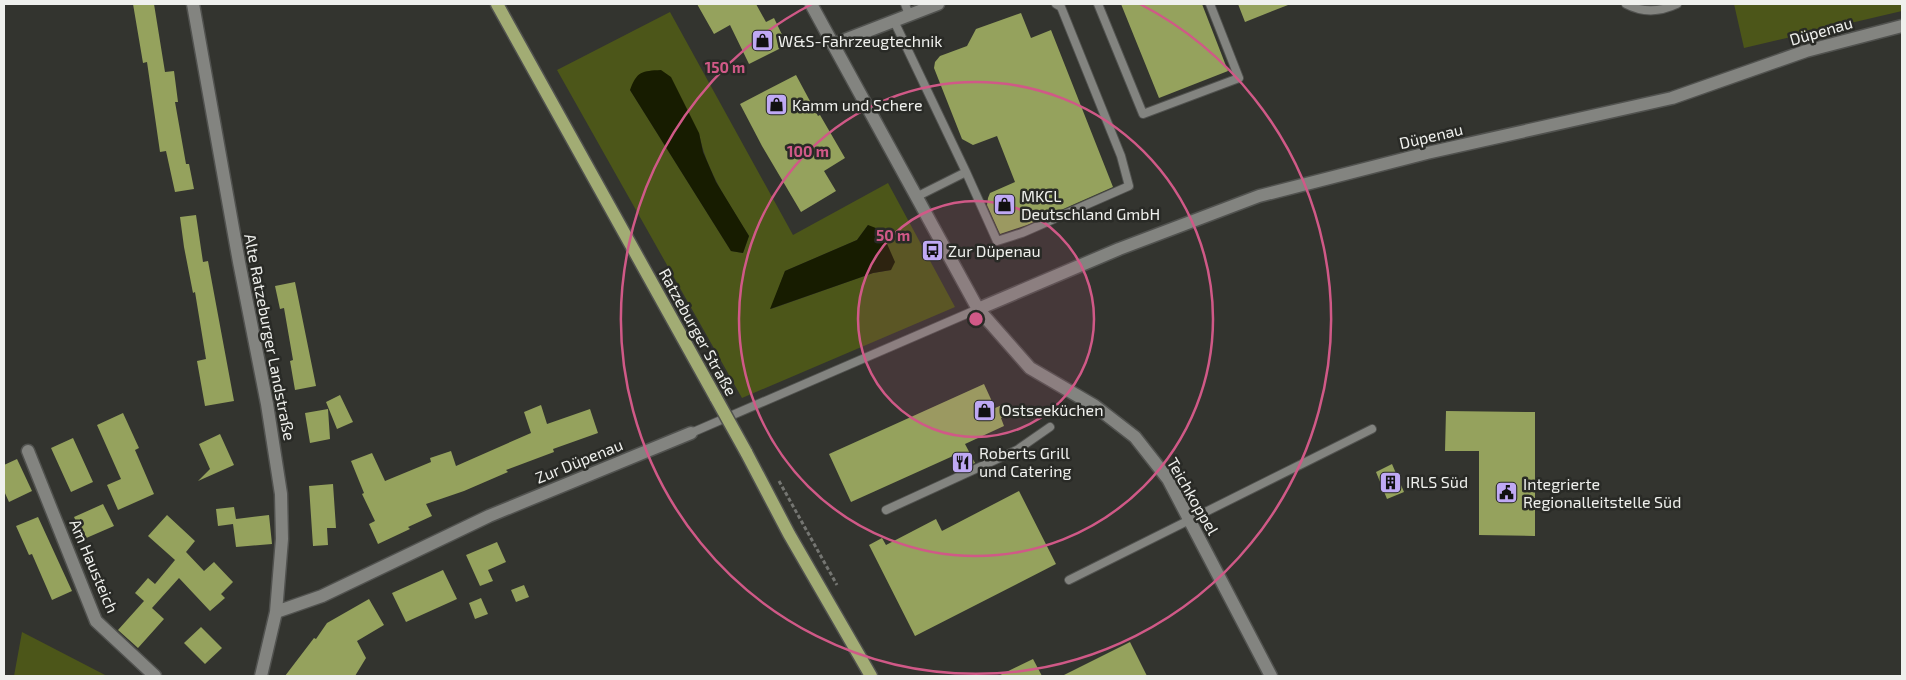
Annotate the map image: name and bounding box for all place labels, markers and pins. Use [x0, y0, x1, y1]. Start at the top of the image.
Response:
shop icon: W&S-Fahrzeugtechnik [750, 29, 774, 53]
place label: W&S-Fahrzeugtechnik [778, 31, 942, 50]
shop icon: Kamm und Schere [764, 93, 788, 117]
place label: Kamm und Schere [792, 95, 922, 114]
place label: MKCL Deutschland GmbH [1021, 186, 1160, 223]
shop icon: MKCL Deutschland GmbH [993, 193, 1017, 217]
bus stop icon: Zur Düpenau [920, 239, 944, 263]
place label: Zur Düpenau [948, 241, 1041, 260]
centre of rings [967, 310, 985, 328]
shop icon: Ostseeküchen [973, 398, 997, 422]
place label: Ostseeküchen [1001, 400, 1104, 419]
place label: Roberts Grill und Catering [979, 443, 1071, 480]
restaurant icon: Roberts Grill und Catering [951, 450, 975, 474]
building icon: IRLS Süd [1378, 470, 1402, 494]
place label: IRLS Süd [1406, 472, 1468, 491]
place label: Integrierte Regionalleitstelle Süd [1523, 474, 1681, 511]
public building icon: Integrierte Regionalleitstelle Süd [1495, 481, 1519, 505]

